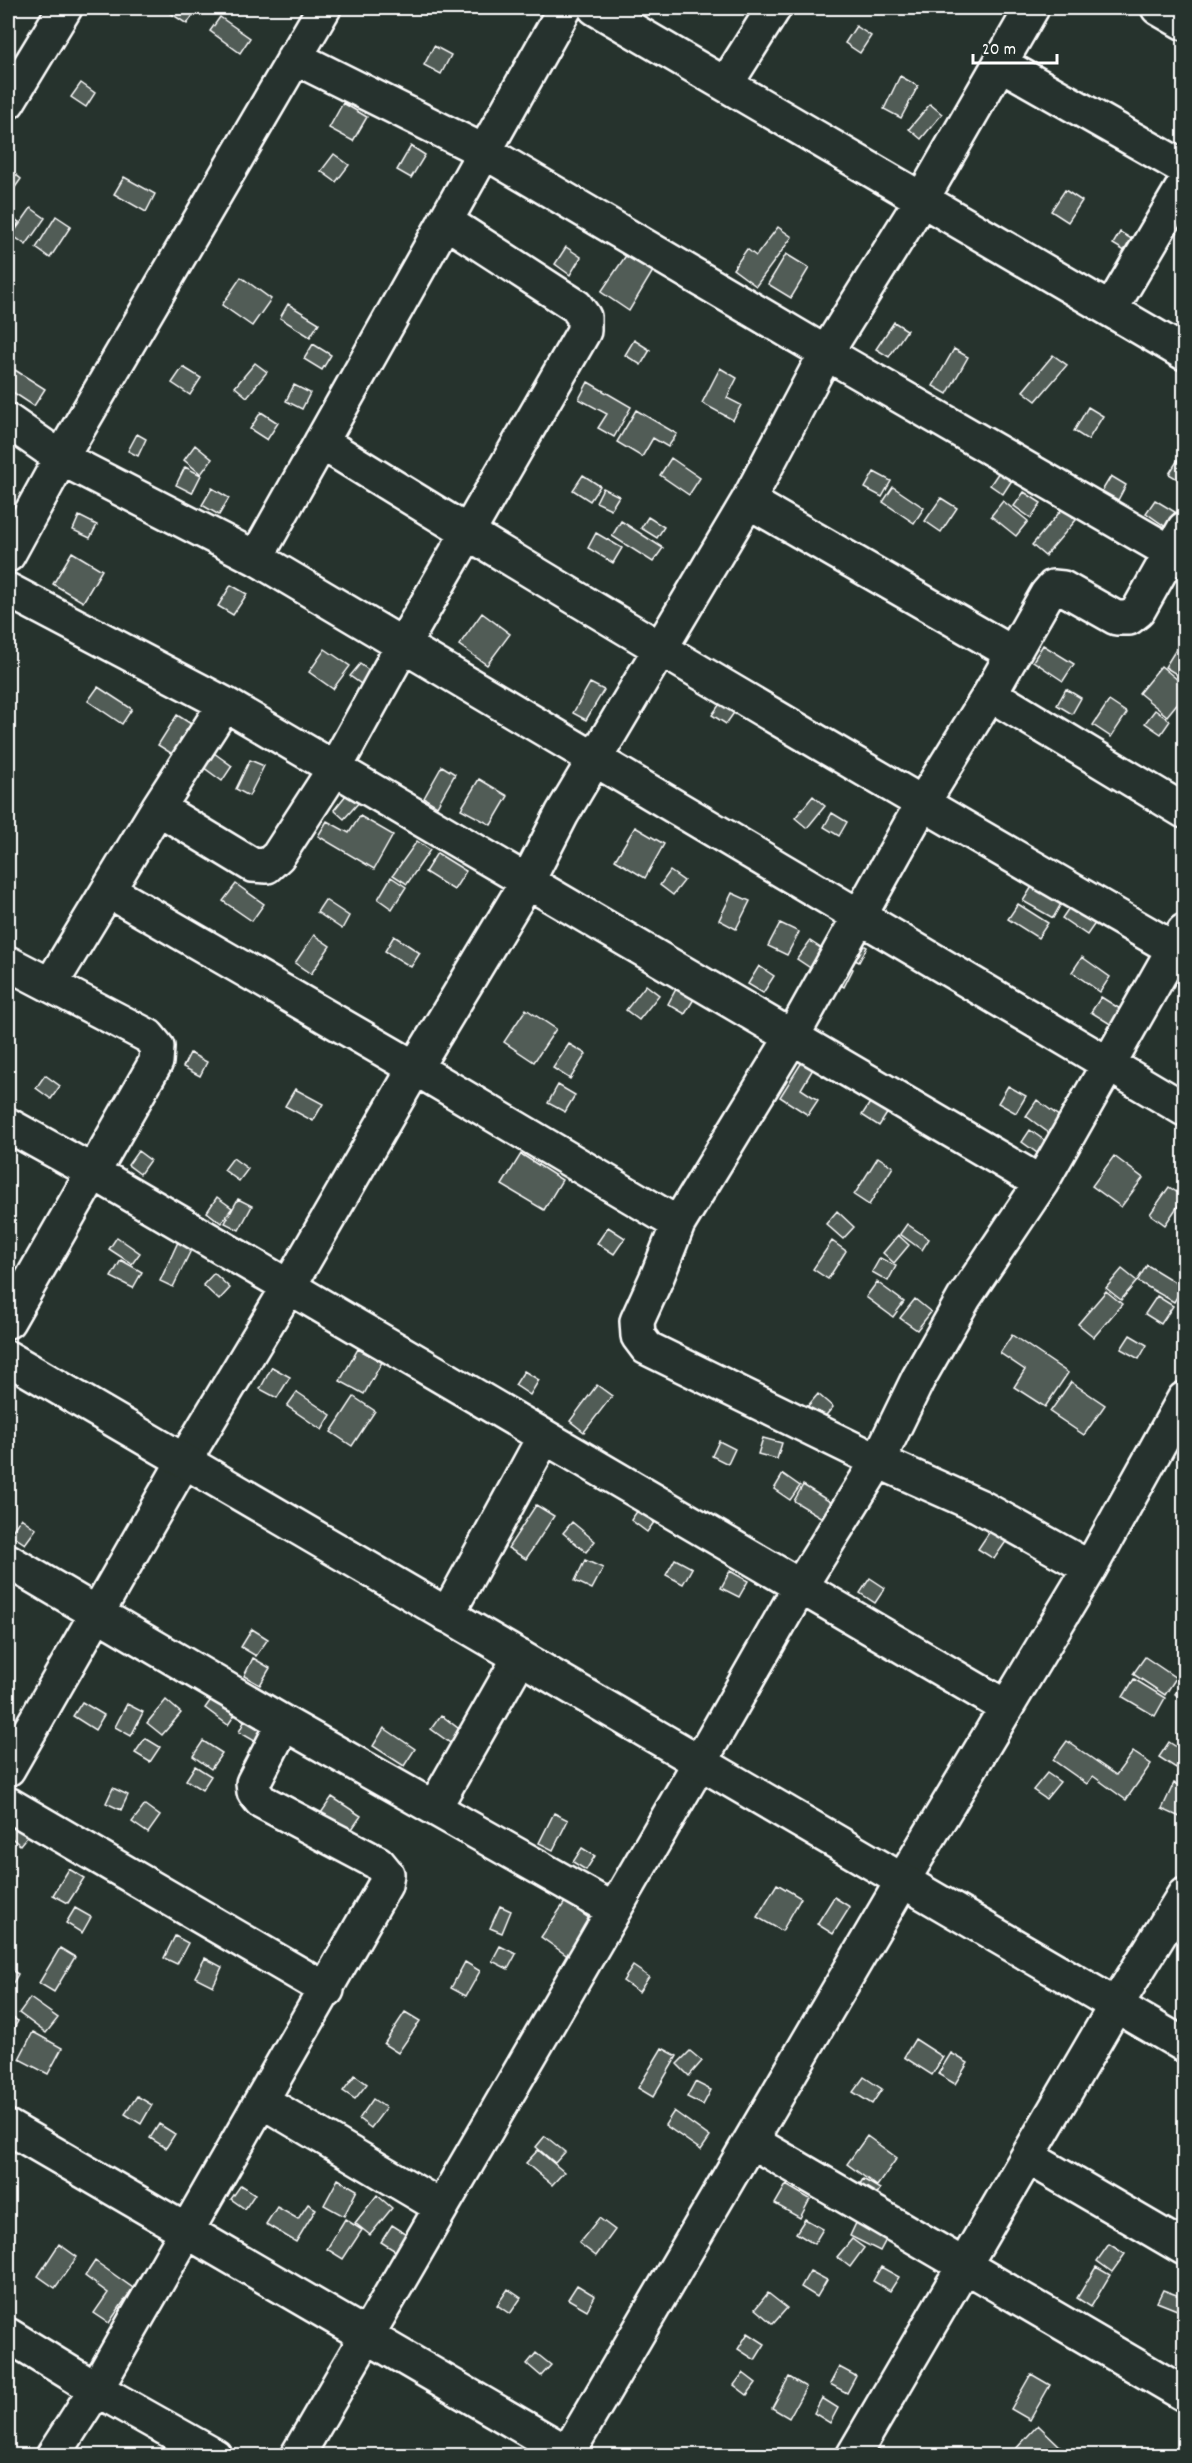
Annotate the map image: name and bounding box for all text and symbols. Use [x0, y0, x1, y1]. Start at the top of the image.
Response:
scale bar [973, 27, 1057, 65]
text: 20 m [982, 38, 1016, 63]

